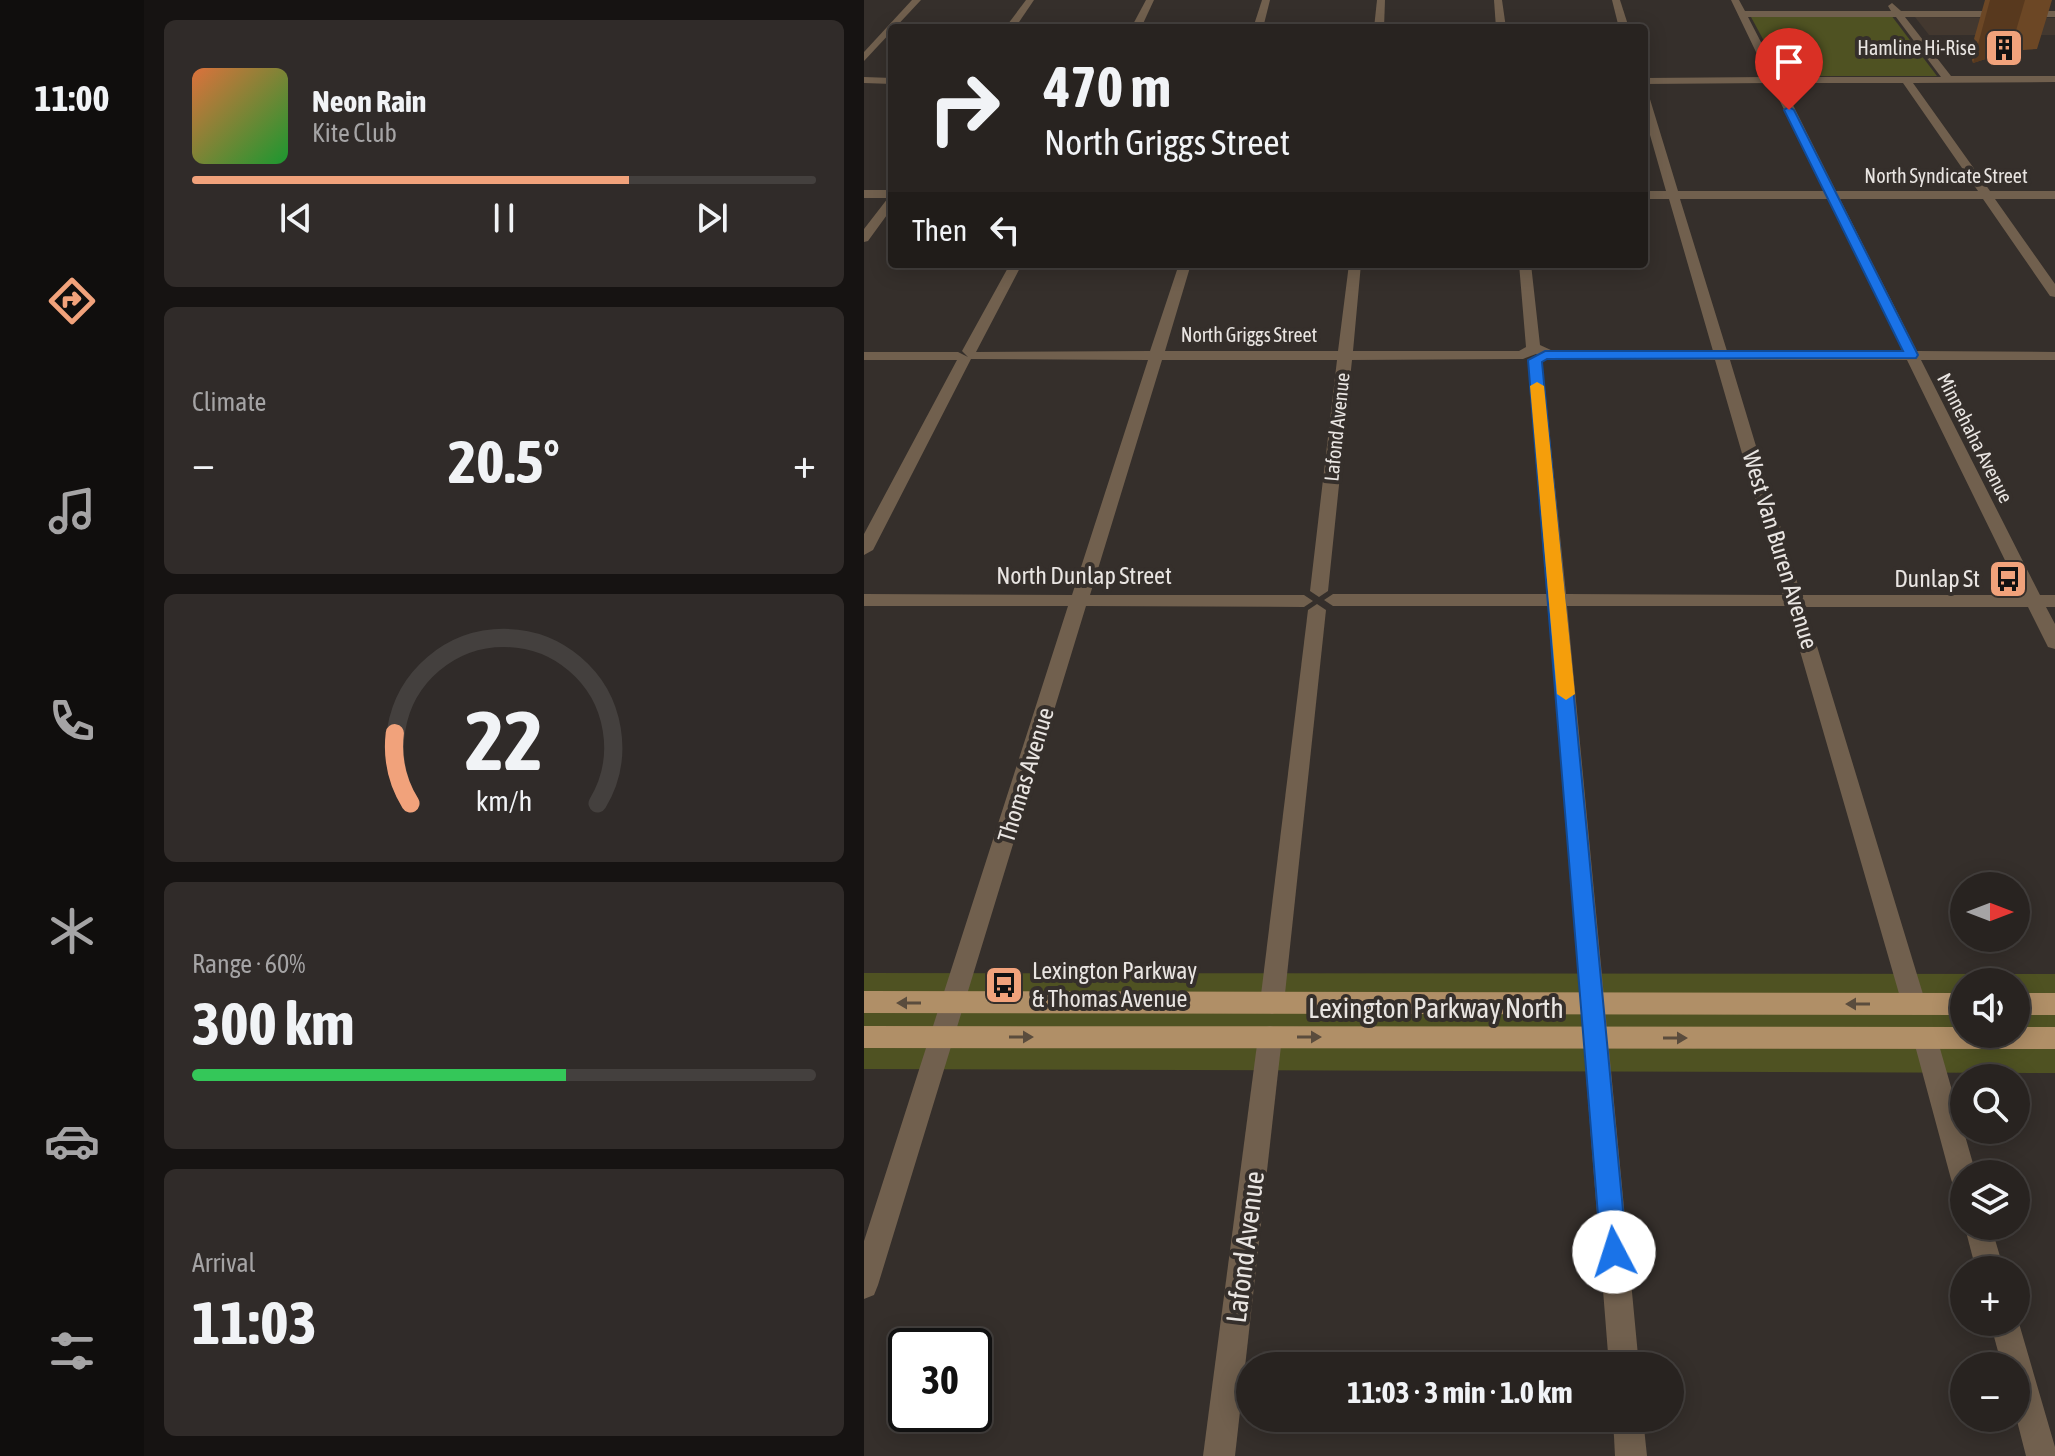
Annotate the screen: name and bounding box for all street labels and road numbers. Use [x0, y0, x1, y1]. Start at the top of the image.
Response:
street label: North Syndicate Street [1864, 164, 2028, 187]
street label: North Griggs Street [1181, 323, 1318, 346]
street label: Minnehaha Avenue [1933, 369, 2018, 507]
street label: Lafond Avenue [1319, 371, 1354, 482]
street label: West Van Buren Avenue [1737, 448, 1823, 652]
street label: North Dunlap Street [996, 562, 1172, 589]
street label: Thomas Avenue [992, 704, 1059, 846]
street label: Lexington Parkway North [1308, 992, 1564, 1024]
street label: Lafond Avenue [1220, 1169, 1270, 1325]

